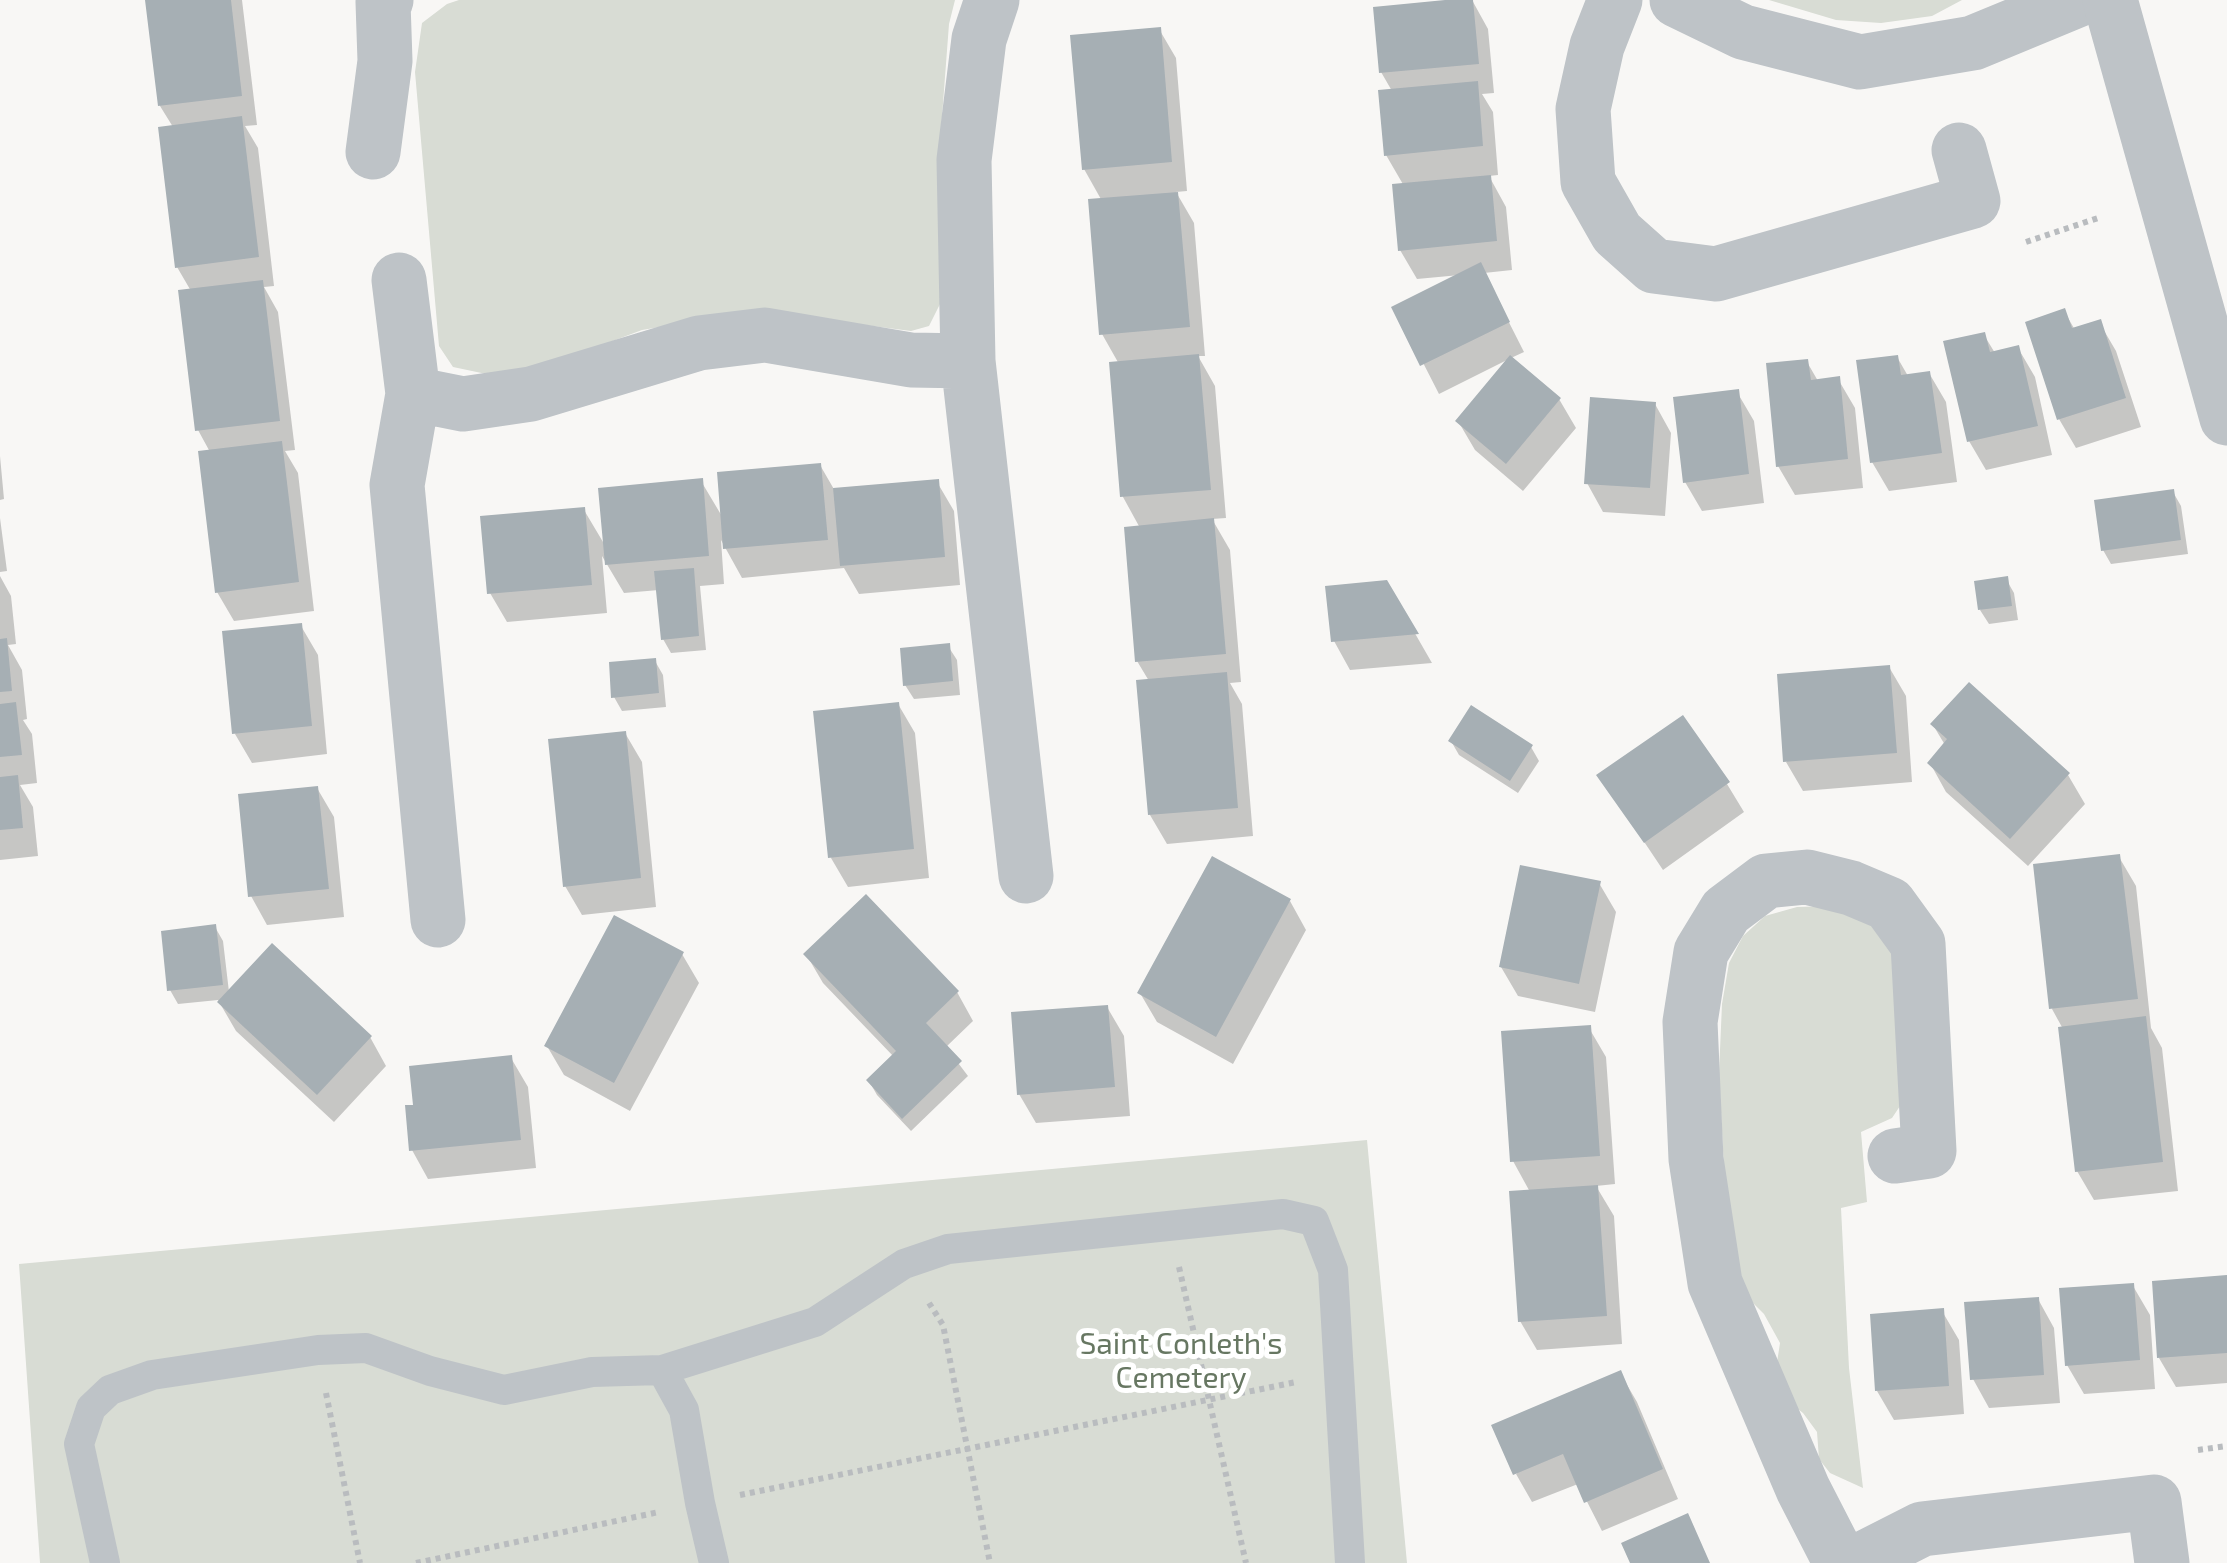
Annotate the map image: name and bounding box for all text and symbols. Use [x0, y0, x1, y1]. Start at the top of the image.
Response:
park label: Saint Conleth's Cemetery [1080, 1326, 1282, 1396]

